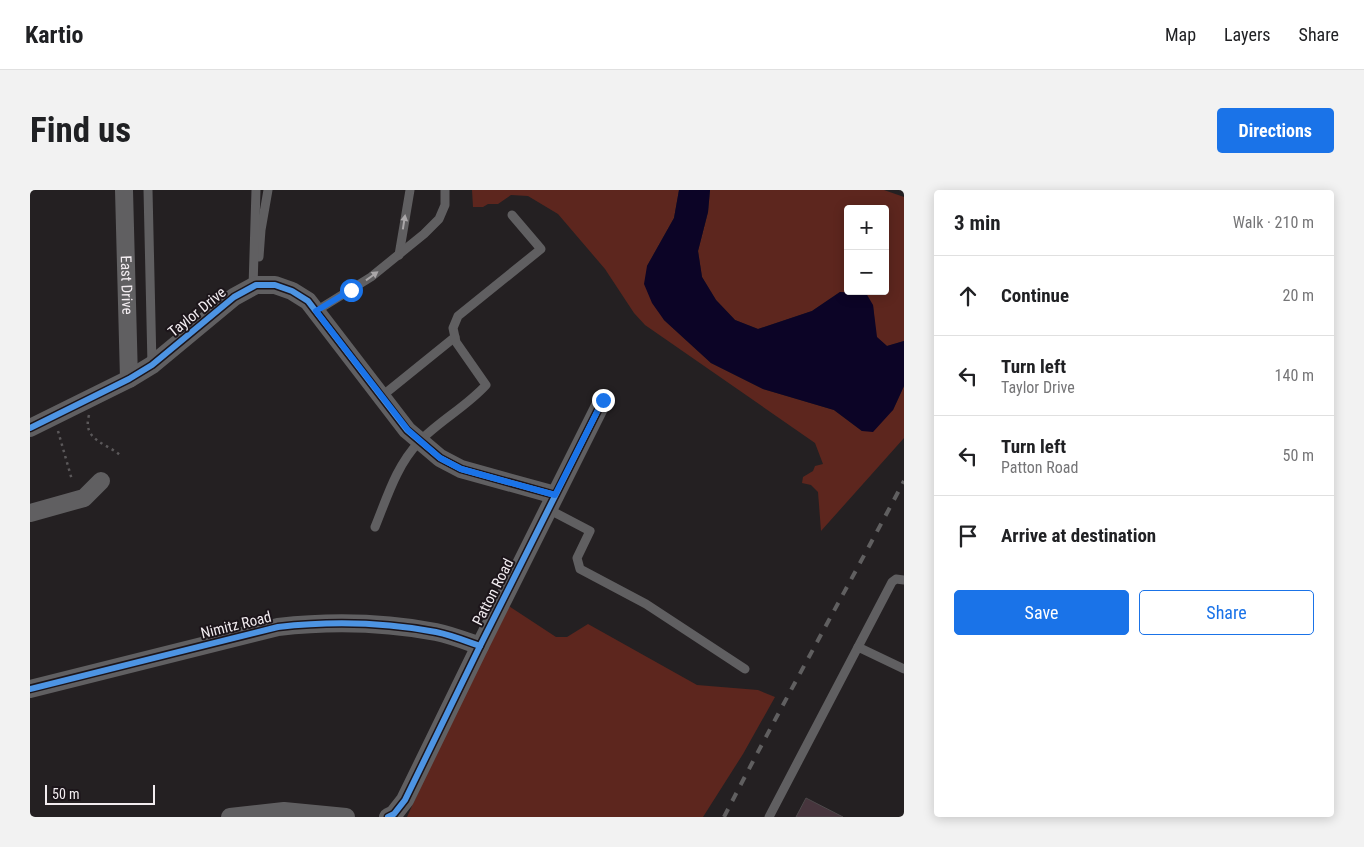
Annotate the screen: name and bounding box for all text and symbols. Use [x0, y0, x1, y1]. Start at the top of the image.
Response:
text: Kartio [25, 21, 83, 49]
text: Map [1165, 24, 1196, 45]
text: Layers [1224, 24, 1271, 45]
text: Share [1299, 24, 1339, 45]
button: Directions [1217, 108, 1334, 153]
text: Find us [30, 110, 131, 151]
map controls [844, 205, 889, 295]
button: + [844, 205, 889, 250]
text: 3 min [954, 211, 1001, 235]
text: Walk · 210 m [1233, 213, 1314, 232]
one-way arrow [400, 214, 408, 230]
button: − [844, 250, 889, 295]
street label: East Drive [117, 255, 136, 315]
one-way arrow [365, 271, 379, 281]
route start [340, 279, 363, 302]
icon: ahead [954, 282, 982, 310]
street label: Taylor Drive [164, 283, 230, 341]
text: Continue [1001, 284, 1069, 307]
text: 20 m [1282, 286, 1314, 305]
text: Turn left [1001, 355, 1066, 378]
icon: left [954, 362, 982, 390]
text: 140 m [1275, 366, 1314, 385]
text: Taylor Drive [1001, 378, 1075, 397]
route end [592, 389, 615, 412]
text: Turn left [1001, 435, 1066, 458]
icon: left [954, 442, 982, 470]
text: 50 m [1282, 446, 1314, 465]
text: Patton Road [1001, 458, 1078, 477]
icon: arrive [954, 522, 982, 550]
text: Arrive at destination [1001, 524, 1156, 547]
street label: Patton Road [469, 556, 517, 628]
button: Save [954, 590, 1129, 635]
button: Share [1139, 590, 1314, 635]
street label: Nimitz Road [199, 608, 273, 642]
scale bar [45, 782, 155, 805]
text: 50 m [52, 786, 80, 802]

